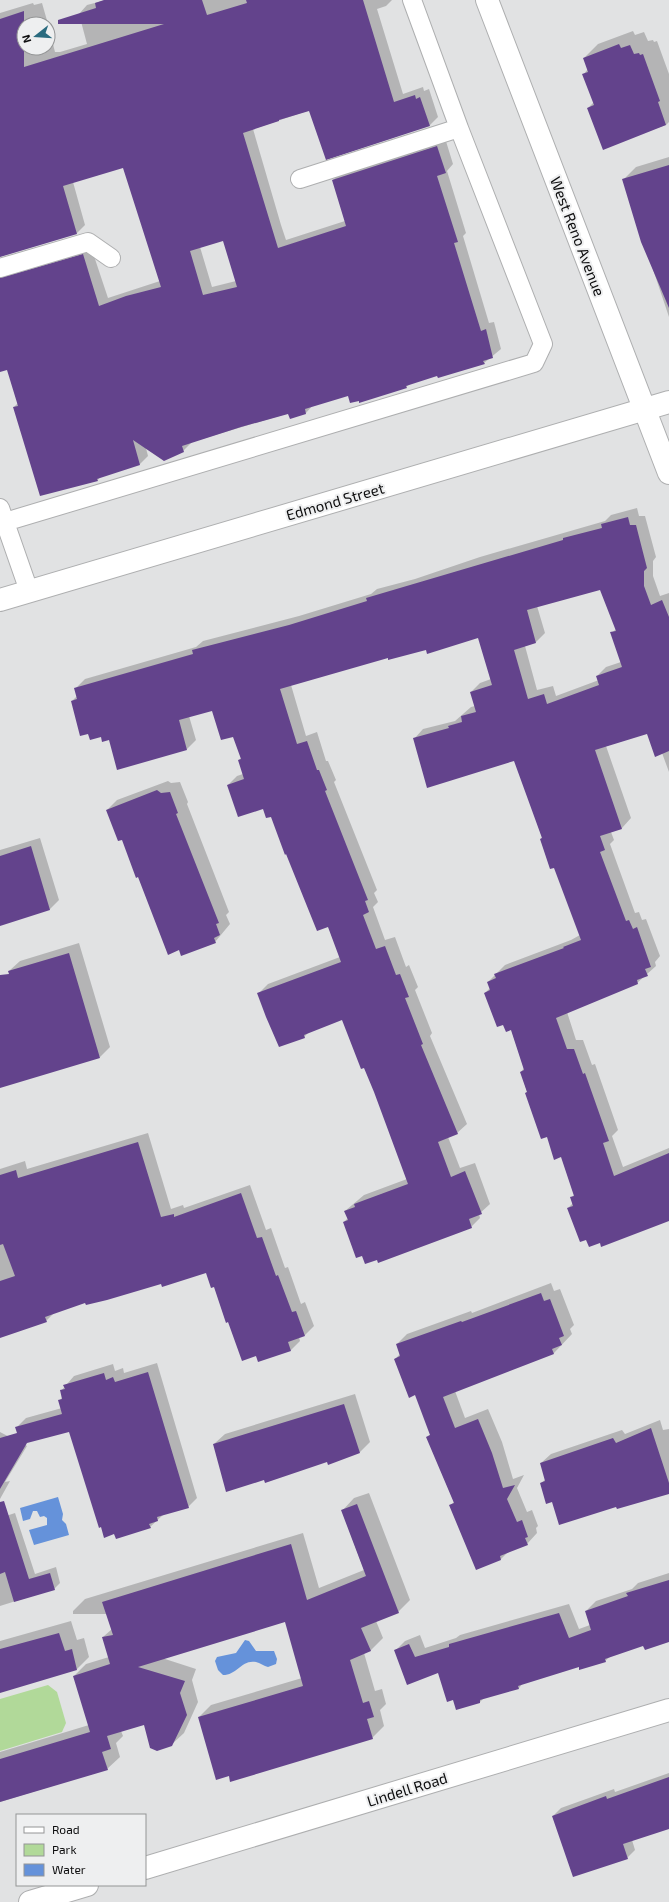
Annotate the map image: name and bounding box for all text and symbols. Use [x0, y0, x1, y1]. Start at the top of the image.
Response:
north arrow [16, 16, 56, 56]
text: N [19, 33, 33, 45]
street label: West Reno Avenue [547, 174, 609, 298]
street label: Edmond Street [284, 478, 386, 524]
street label: Lindell Road [365, 1768, 449, 1810]
legend [16, 1814, 146, 1886]
text: Road [52, 1822, 80, 1836]
text: Park [52, 1842, 77, 1856]
text: Water [52, 1862, 86, 1876]

